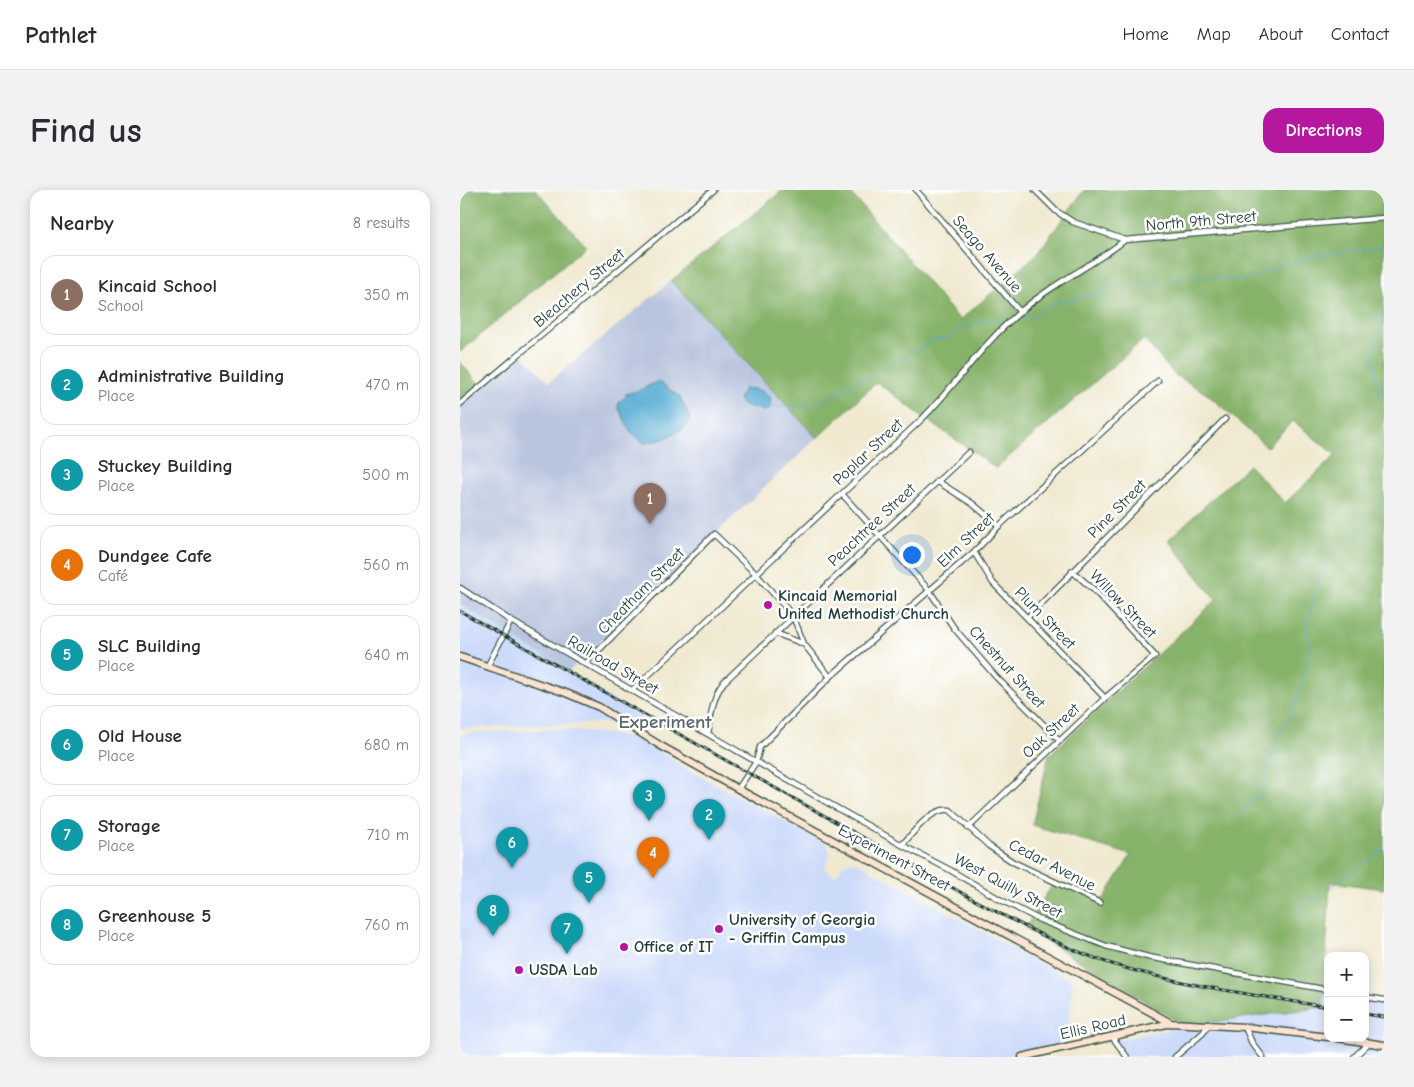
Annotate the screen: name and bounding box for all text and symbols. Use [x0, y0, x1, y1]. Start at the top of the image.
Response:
text: Pathlet [25, 21, 96, 49]
text: Home [1122, 24, 1169, 45]
text: Map [1197, 24, 1231, 45]
text: About [1259, 24, 1303, 45]
text: Contact [1331, 24, 1389, 45]
button: Directions [1263, 108, 1384, 153]
text: Find us [30, 110, 142, 151]
street label: North 9th Street [1145, 207, 1257, 235]
text: Nearby [50, 211, 114, 235]
street label: Seago Avenue [949, 212, 1025, 296]
text: 8 results [353, 214, 410, 232]
street label: Bleachery Street [530, 245, 628, 331]
text: Kincaid School [98, 275, 217, 297]
text: 1 [64, 286, 70, 304]
text: 350 m [364, 286, 409, 304]
text: School [98, 297, 144, 315]
text: Administrative Building [98, 365, 285, 387]
text: 2 [63, 376, 71, 394]
text: 470 m [365, 376, 409, 394]
text: Place [98, 387, 134, 405]
street label: Poplar Street [829, 415, 907, 489]
text: Stuckey Building [98, 455, 233, 477]
text: 3 [63, 466, 71, 484]
text: 500 m [362, 466, 409, 484]
street label: Pine Street [1084, 476, 1150, 542]
text: Place [98, 477, 134, 495]
street label: Peachtree Street [825, 480, 920, 570]
pin: 1 [634, 483, 666, 524]
street label: Elm Street [934, 509, 999, 571]
your location [899, 542, 925, 568]
street label: Cheatham Street [594, 544, 688, 638]
text: Dundgee Cafe [98, 545, 212, 567]
text: 4 [63, 556, 71, 574]
text: 560 m [363, 556, 409, 574]
street label: Willow Street [1086, 566, 1160, 642]
text: Café [98, 567, 128, 585]
street label: Plum Street [1011, 583, 1079, 653]
place label: Kincaid Memorial United Methodist Church [778, 587, 949, 623]
marker: Kincaid Memorial United Methodist Church [762, 599, 774, 611]
street label: Chestnut Street [965, 622, 1049, 712]
street label: Railroad Street [565, 632, 662, 698]
text: SLC Building [98, 635, 201, 657]
text: 5 [63, 646, 71, 664]
text: 640 m [364, 646, 409, 664]
text: Place [98, 657, 134, 675]
street label: Oak Street [1019, 700, 1084, 762]
district label: Experiment [618, 711, 712, 733]
text: Old House [98, 725, 182, 747]
text: 6 [63, 736, 71, 754]
text: 680 m [364, 736, 409, 754]
text: Place [98, 747, 134, 765]
pin: 3 [633, 780, 665, 821]
pin: 2 [693, 799, 725, 840]
text: Storage [98, 815, 160, 837]
street label: Experiment Street [835, 821, 953, 895]
text: 7 [63, 826, 71, 844]
text: 710 m [367, 826, 409, 844]
pin: 6 [496, 827, 528, 868]
street label: Cedar Avenue [1006, 835, 1098, 895]
text: Place [98, 837, 134, 855]
pin: 4 [637, 837, 669, 878]
street label: West Quilly Street [951, 850, 1066, 922]
pin: 5 [573, 862, 605, 903]
pin: 8 [477, 895, 509, 936]
text: Greenhouse 5 [98, 905, 211, 927]
place label: University of Georgia - Griffin Campus [729, 911, 875, 947]
pin: 7 [551, 913, 583, 954]
text: 8 [63, 916, 71, 934]
text: 760 m [365, 916, 409, 934]
marker: University of Georgia - Griffin Campus [713, 923, 725, 935]
text: Place [98, 927, 134, 945]
place label: Office of IT [634, 938, 714, 956]
marker: Office of IT [618, 941, 630, 953]
map controls [1324, 952, 1369, 1042]
button: + [1324, 952, 1369, 997]
place label: USDA Lab [529, 961, 598, 979]
marker: USDA Lab [513, 964, 525, 976]
button: − [1324, 997, 1369, 1042]
street label: Ellis Road [1058, 1011, 1128, 1043]

